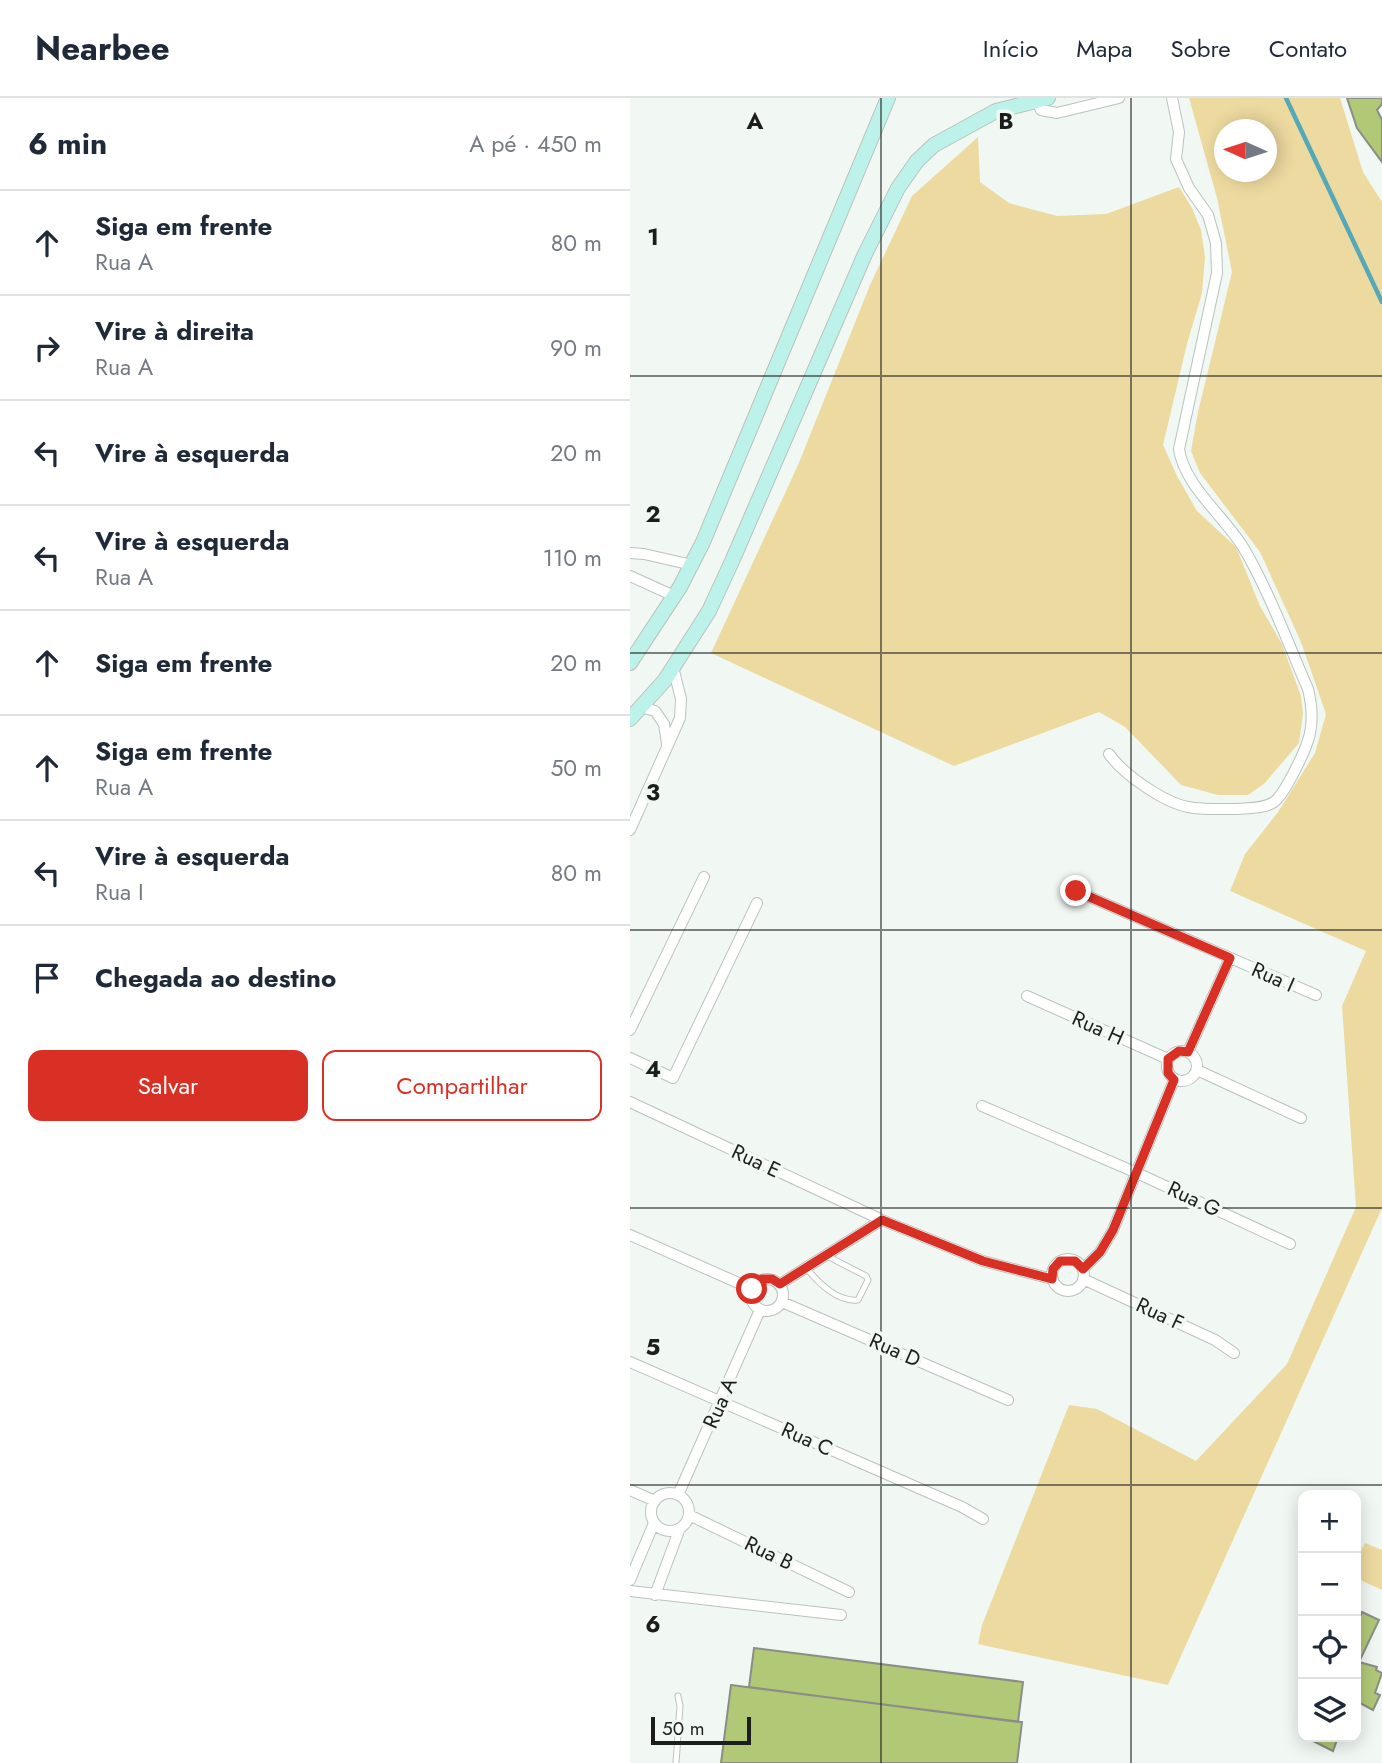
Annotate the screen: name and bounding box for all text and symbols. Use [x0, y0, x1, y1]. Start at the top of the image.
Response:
text: Nearbee [35, 25, 170, 72]
text: Início [983, 31, 1038, 66]
text: Mapa [1076, 31, 1133, 66]
text: Sobre [1171, 31, 1231, 66]
text: Contato [1269, 31, 1347, 66]
text: A [746, 104, 764, 138]
text: B [998, 104, 1014, 138]
north arrow [1214, 119, 1277, 182]
text: 6 min [28, 122, 107, 165]
text: A pé · 450 m [469, 127, 602, 161]
text: Siga em frente [95, 207, 272, 245]
text: 1 [647, 220, 659, 254]
icon: ahead [28, 224, 66, 262]
text: 80 m [551, 226, 602, 260]
text: Rua A [95, 245, 153, 279]
text: Vire à direita [95, 312, 254, 350]
icon: right [28, 329, 66, 367]
text: 90 m [550, 331, 602, 365]
text: Rua A [95, 350, 153, 384]
icon: left [28, 434, 66, 472]
text: Vire à esquerda [95, 434, 290, 472]
text: 20 m [550, 436, 602, 470]
text: 2 [645, 497, 661, 531]
text: Vire à esquerda [95, 522, 290, 560]
icon: left [28, 539, 66, 577]
text: 110 m [543, 541, 602, 575]
text: Rua A [95, 560, 153, 594]
icon: ahead [28, 644, 66, 682]
text: Siga em frente [95, 644, 272, 682]
text: 20 m [550, 646, 602, 680]
text: Siga em frente [95, 732, 272, 770]
icon: ahead [28, 749, 66, 787]
text: 50 m [550, 751, 602, 785]
text: Rua A [95, 770, 153, 804]
text: 3 [646, 775, 660, 809]
text: Vire à esquerda [95, 837, 290, 875]
icon: left [28, 854, 66, 892]
text: 80 m [551, 856, 602, 890]
text: Rua I [95, 875, 144, 909]
route end [1060, 875, 1091, 906]
street label: Rua I [1247, 954, 1299, 1000]
icon: arrive [28, 959, 66, 997]
text: Chegada ao destino [95, 959, 336, 997]
street label: Rua H [1067, 1003, 1129, 1053]
button: Salvar [28, 1050, 308, 1121]
button: Compartilhar [322, 1050, 602, 1121]
text: 4 [645, 1052, 661, 1086]
street label: Rua E [727, 1137, 785, 1185]
street label: Rua G [1163, 1174, 1225, 1224]
route start [736, 1273, 767, 1304]
street label: Rua F [1131, 1290, 1189, 1338]
street label: Rua D [864, 1325, 926, 1375]
text: 5 [646, 1330, 660, 1364]
street label: Rua A [696, 1373, 745, 1433]
street label: Rua C [776, 1414, 838, 1464]
map controls [1298, 1490, 1361, 1742]
button: + [1298, 1490, 1361, 1553]
street label: Rua B [740, 1528, 798, 1578]
button: − [1298, 1553, 1361, 1616]
text: 6 [645, 1607, 661, 1641]
button: locate [1298, 1616, 1361, 1679]
button: layers [1298, 1679, 1361, 1742]
scale bar [651, 1714, 751, 1746]
text: 50 m [662, 1715, 705, 1742]

